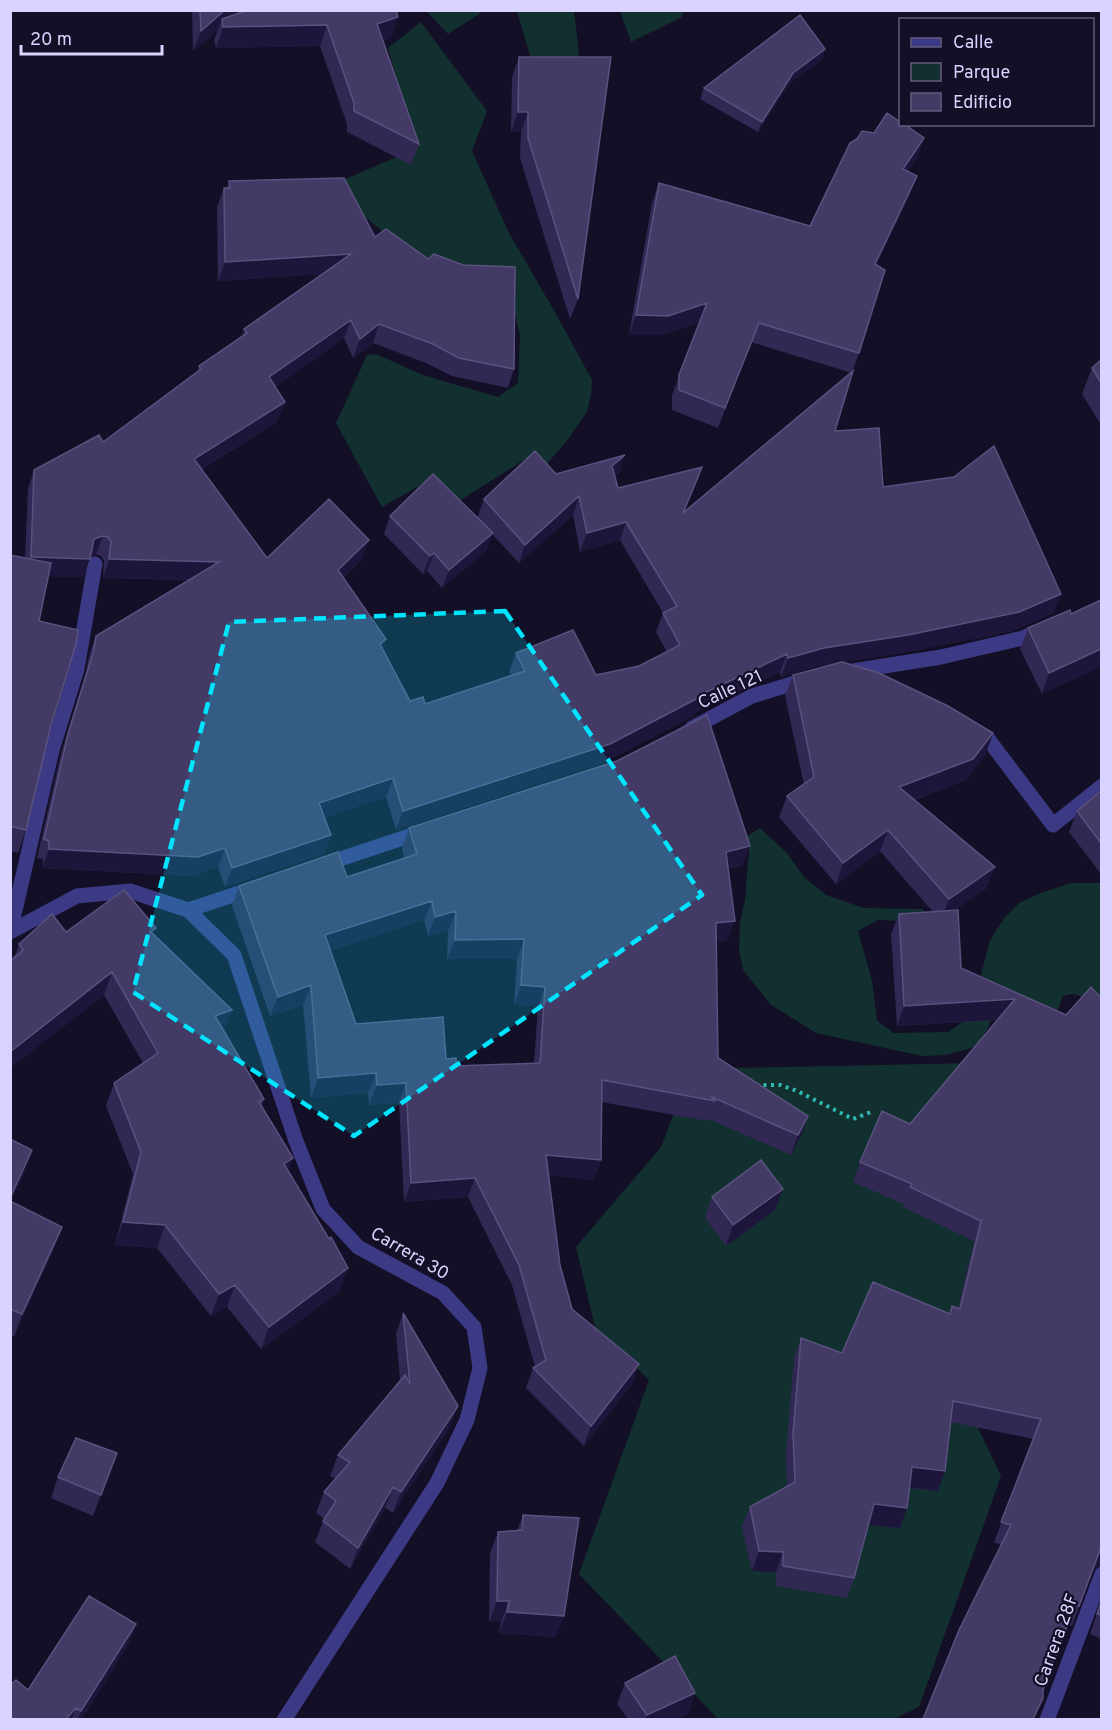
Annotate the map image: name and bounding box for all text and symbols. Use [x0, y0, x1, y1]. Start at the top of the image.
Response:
scale bar [21, 18, 162, 56]
legend [899, 18, 1094, 126]
text: 20 m [30, 29, 72, 52]
text: Calle [953, 32, 993, 55]
text: Parque [953, 62, 1010, 85]
text: Edificio [953, 92, 1012, 115]
street label: Calle 121 [695, 665, 767, 715]
street label: Carrera 30 [366, 1223, 453, 1286]
street label: Carrera 28F [1030, 1591, 1085, 1690]

